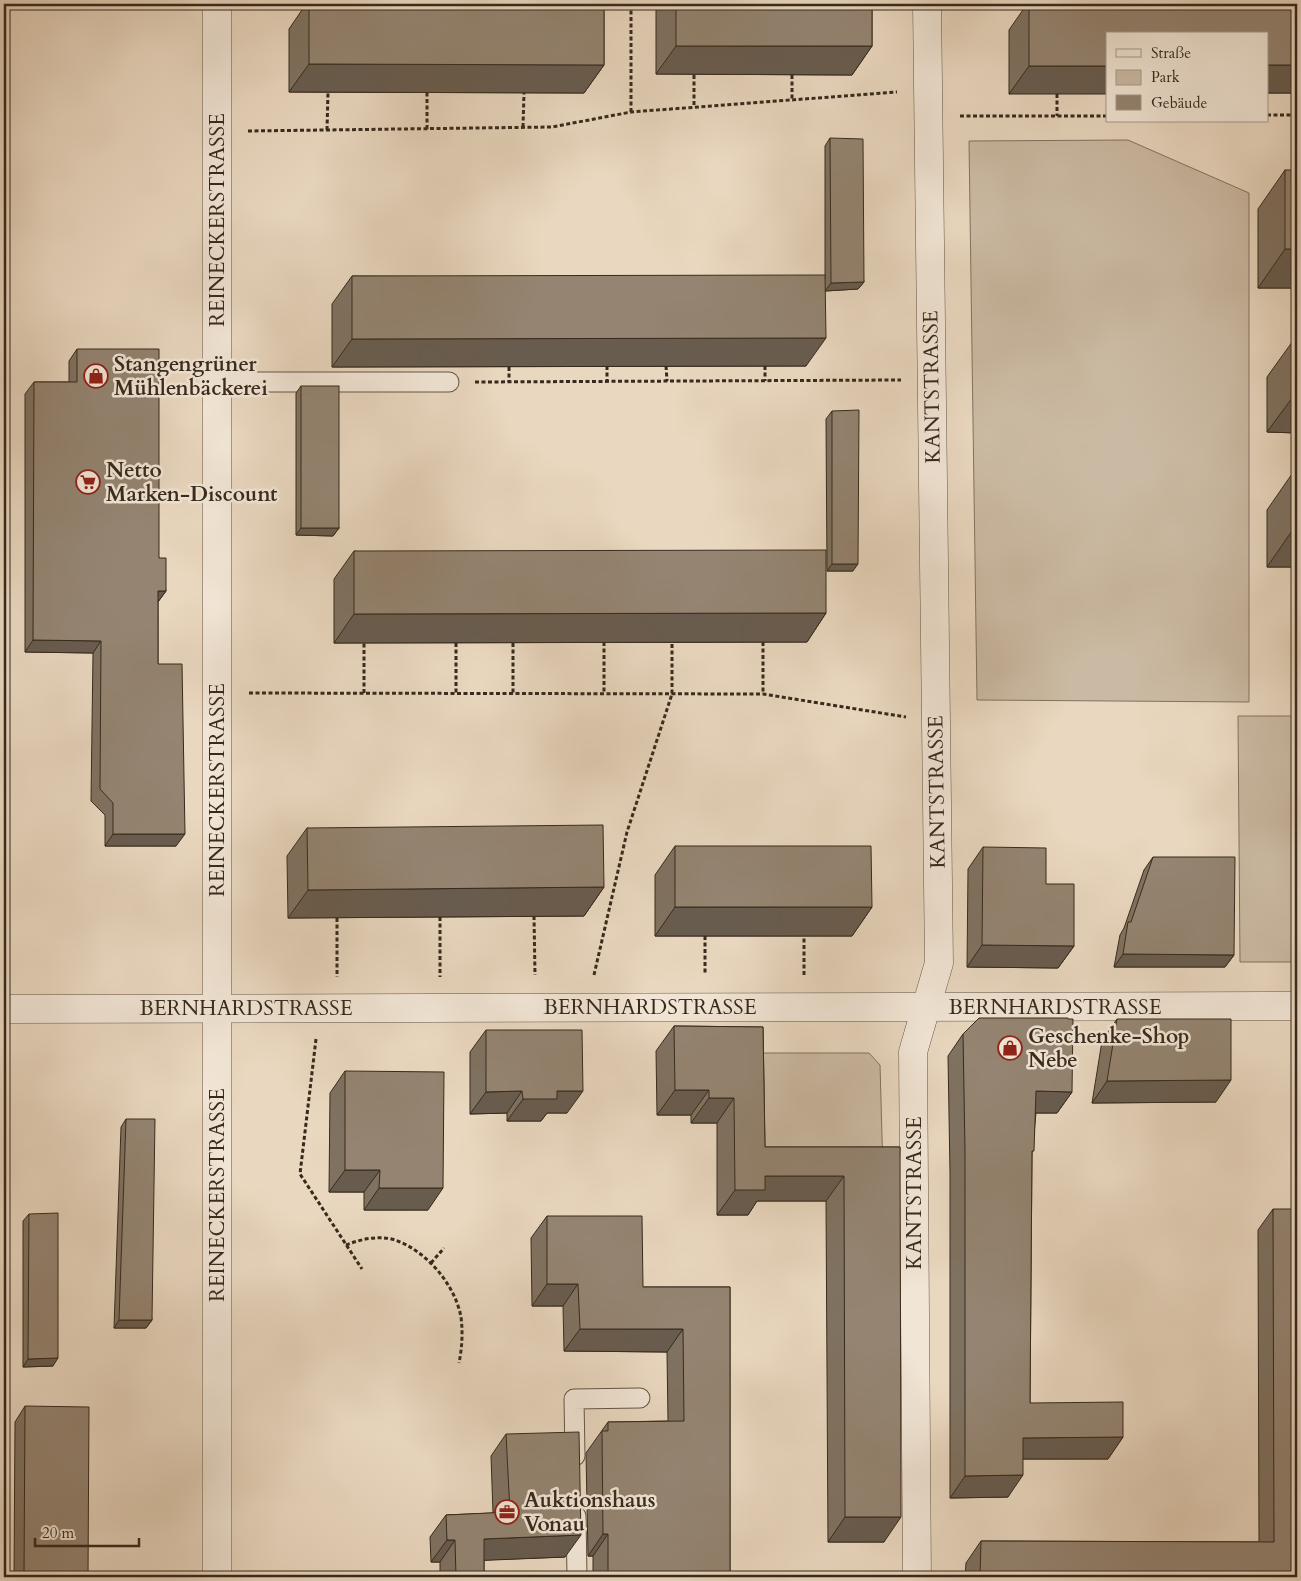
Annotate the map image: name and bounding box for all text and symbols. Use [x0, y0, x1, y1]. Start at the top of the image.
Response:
legend [1106, 32, 1268, 122]
text: Straße [1151, 43, 1191, 63]
text: Park [1151, 67, 1180, 87]
text: Gebäude [1151, 93, 1208, 113]
street label: REINECKERSTRASSE [203, 113, 232, 327]
street label: KANTSTRASSE [916, 310, 948, 464]
place label: Stangengrüner Mühlenbäckerei [114, 350, 268, 403]
shop icon: Stangengrüner Mühlenbäckerei [83, 363, 109, 389]
place label: Netto Marken-Discount [106, 456, 278, 509]
supermarket icon: Netto Marken-Discount [75, 469, 101, 495]
street label: REINECKERSTRASSE [203, 683, 232, 897]
street label: KANTSTRASSE [921, 715, 953, 869]
street label: BERNHARDSTRASSE [543, 993, 757, 1022]
street label: BERNHARDSTRASSE [948, 993, 1162, 1022]
street label: BERNHARDSTRASSE [139, 994, 353, 1023]
place label: Geschenke-Shop Nebe [1028, 1022, 1190, 1075]
shop icon: Geschenke-Shop Nebe [997, 1035, 1023, 1061]
street label: REINECKERSTRASSE [203, 1088, 232, 1302]
street label: KANTSTRASSE [900, 1116, 929, 1270]
place label: Auktionshaus Vonau [524, 1486, 655, 1539]
office icon: Auktionshaus Vonau [494, 1499, 520, 1525]
scale bar [35, 1516, 139, 1548]
text: 20 m [42, 1523, 74, 1543]

